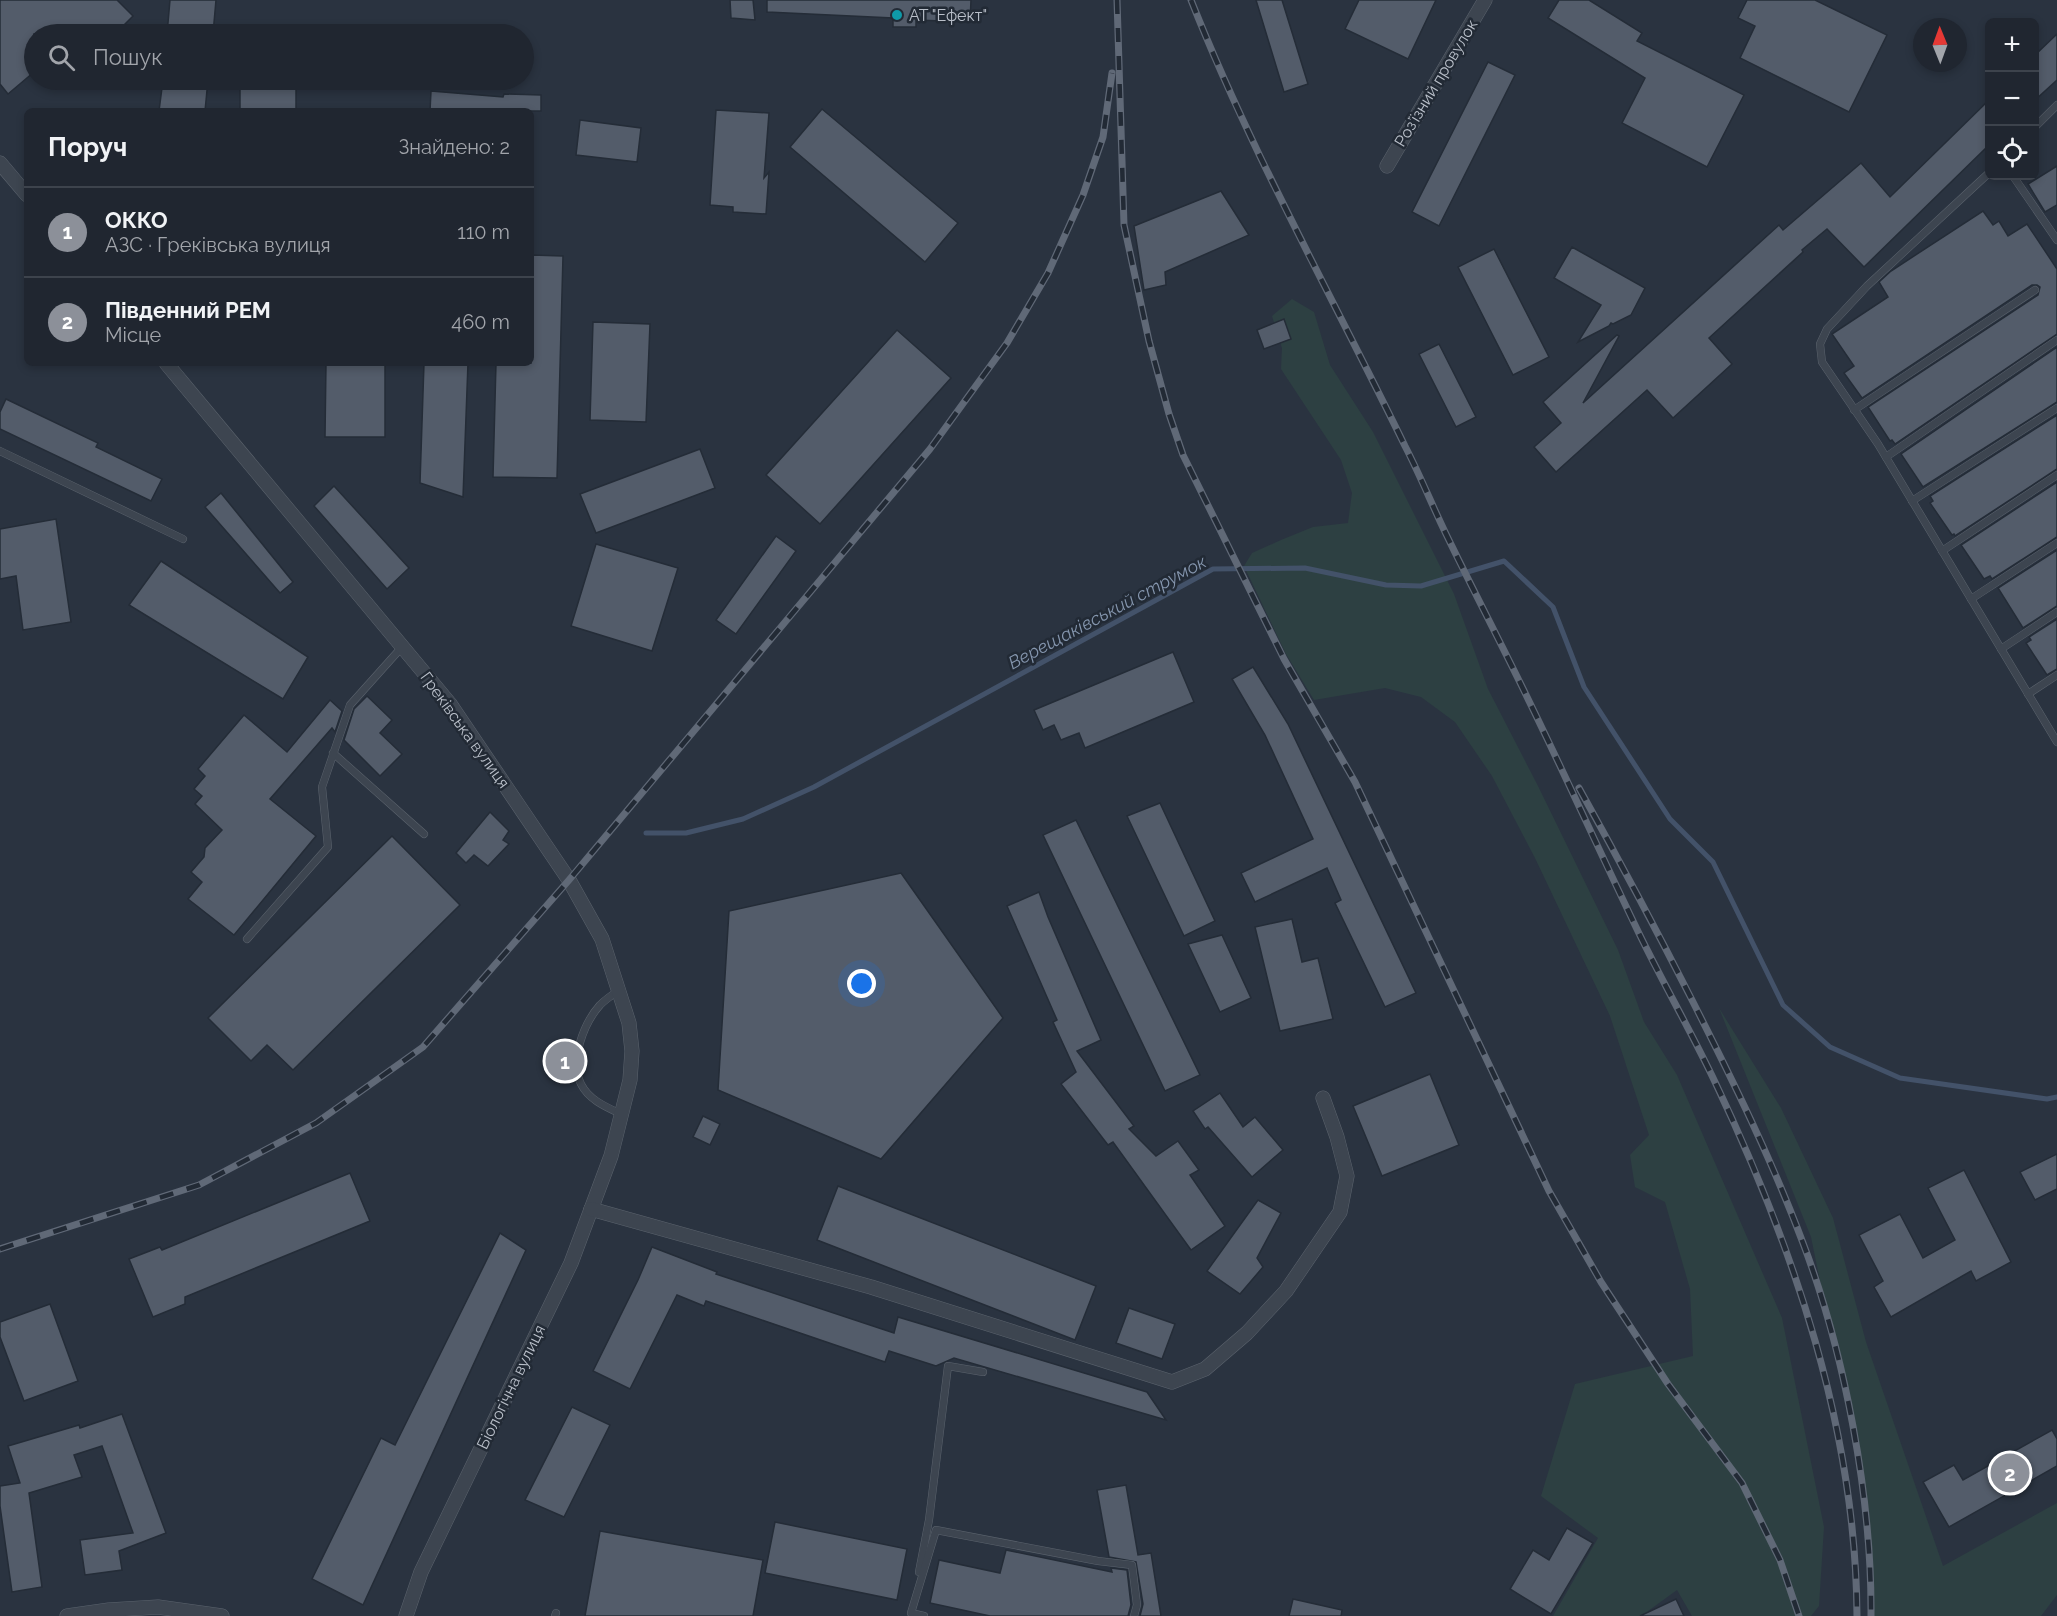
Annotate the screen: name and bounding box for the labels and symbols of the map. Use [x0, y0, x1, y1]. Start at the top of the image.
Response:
place label: АТ "Ефект" [909, 6, 987, 25]
marker: АТ "Ефект" [890, 8, 904, 22]
street label: Роз’їзний провулок [1390, 16, 1482, 150]
north arrow [1913, 18, 1967, 72]
water label: Верещаківський струмок [1004, 551, 1210, 673]
street label: Греківська вулиця [416, 668, 514, 792]
your location [847, 969, 876, 998]
pin: 1 [546, 1038, 584, 1084]
street label: Біологічна вулиця [473, 1322, 549, 1452]
pin: 2 [1990, 1450, 2030, 1496]

